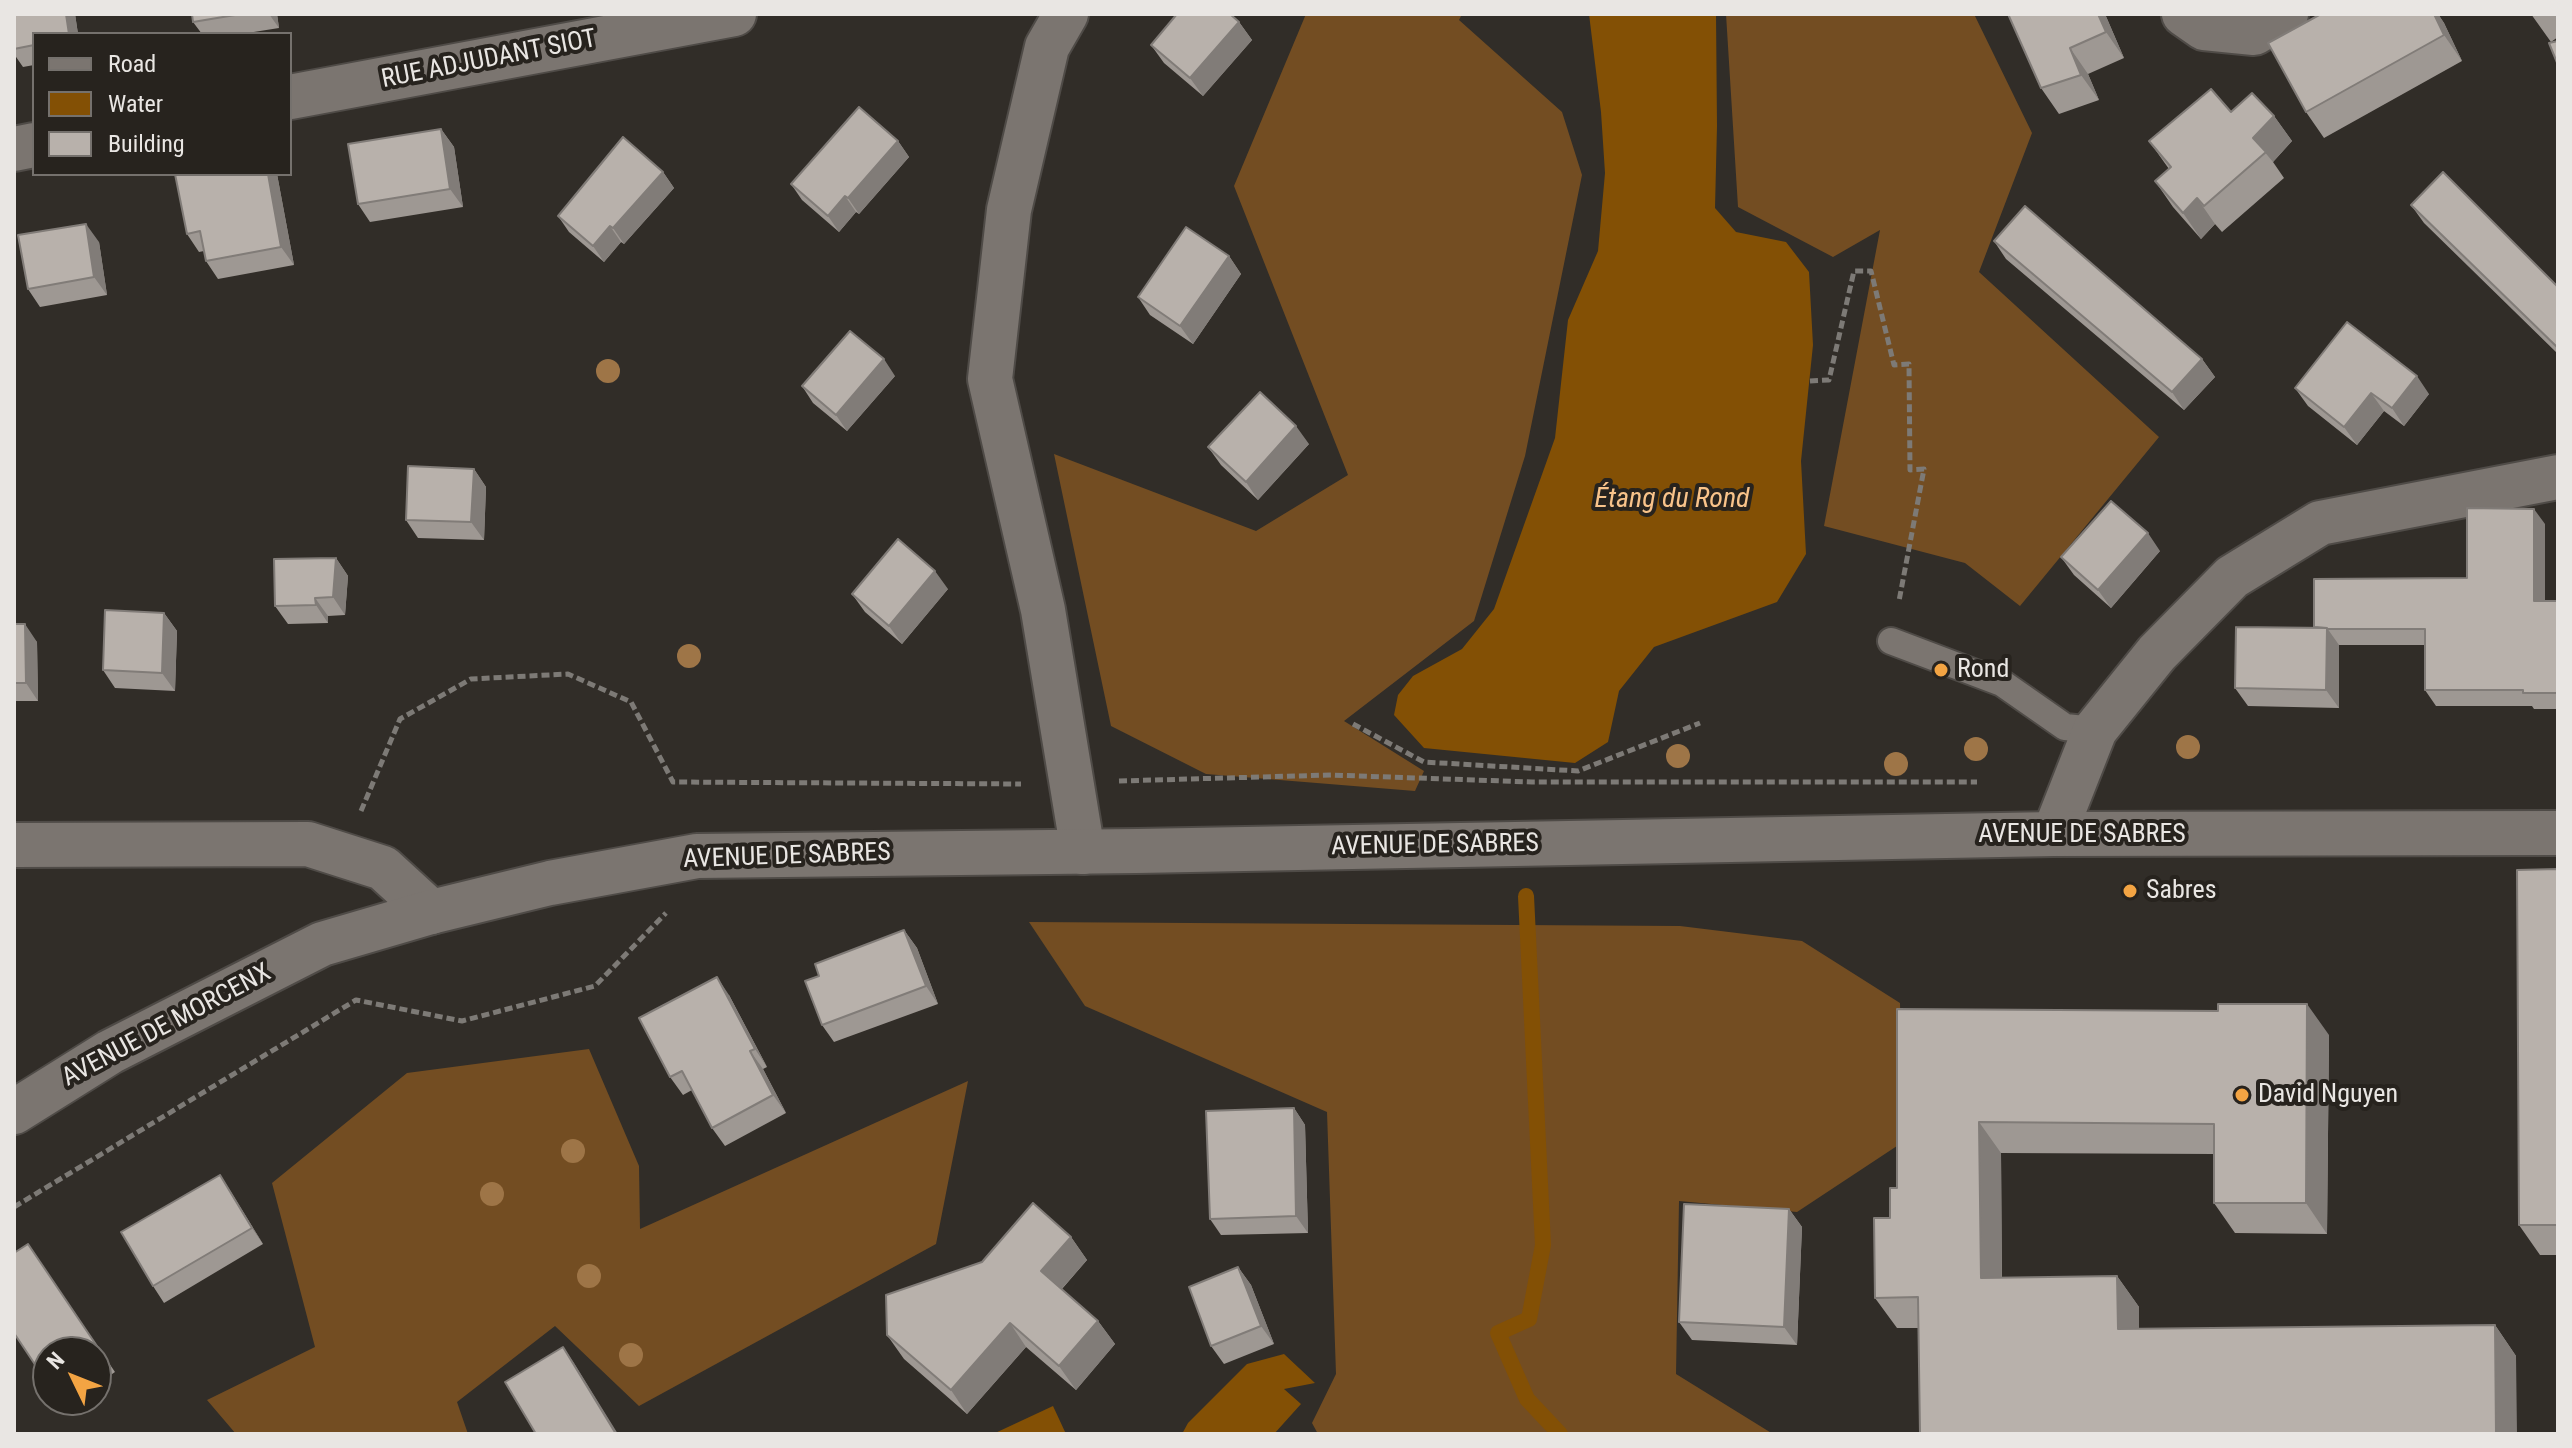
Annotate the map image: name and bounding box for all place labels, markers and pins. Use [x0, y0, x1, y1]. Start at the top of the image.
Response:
place label: Rond [1957, 654, 2009, 686]
marker: Rond [1932, 661, 1950, 679]
place label: Sabres [2146, 875, 2216, 907]
marker: Sabres [2121, 882, 2139, 900]
place label: David Nguyen [2258, 1079, 2398, 1111]
marker: David Nguyen [2233, 1086, 2251, 1104]

